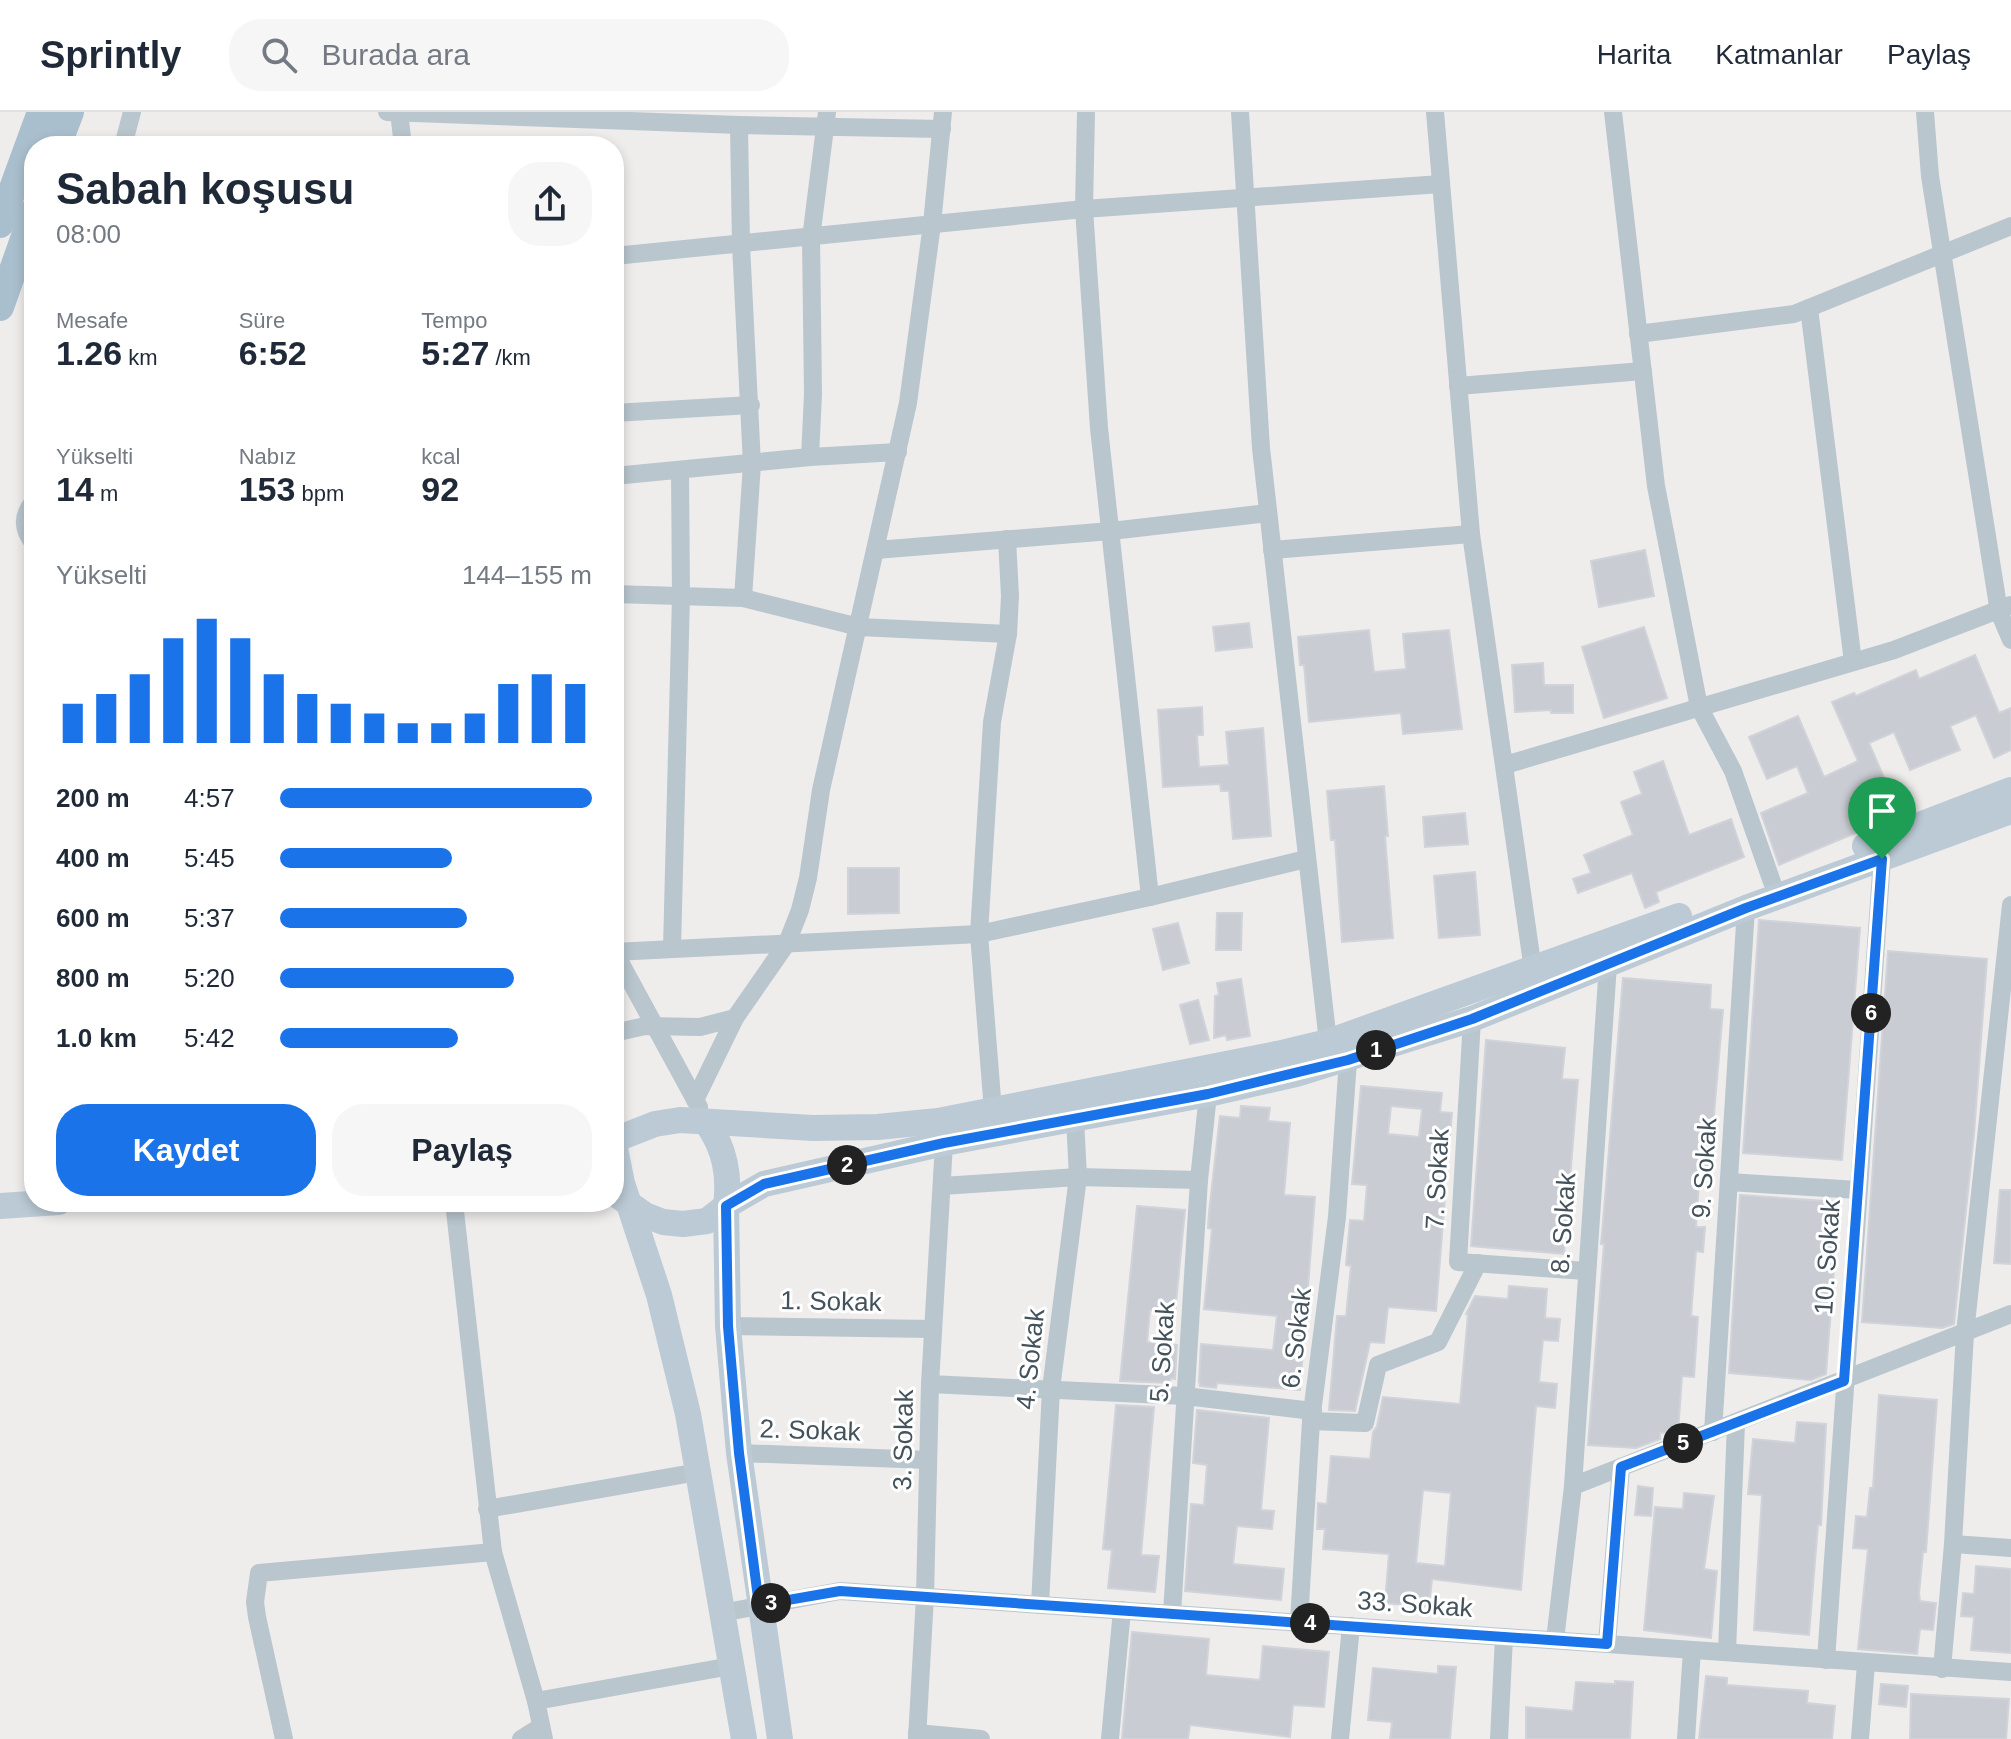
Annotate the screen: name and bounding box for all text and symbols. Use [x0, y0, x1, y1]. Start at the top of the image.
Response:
search box [229, 19, 789, 91]
icon: search [257, 33, 301, 77]
text: Sprintly [40, 34, 181, 76]
text: Burada ara [321, 38, 470, 71]
text: Harita [1597, 39, 1671, 70]
text: Katmanlar [1715, 39, 1843, 70]
text: Paylaş [1887, 39, 1971, 70]
button: share [508, 162, 592, 246]
text: Sabah koşusu [56, 164, 354, 213]
text: 08:00 [56, 219, 121, 249]
text: Mesafe [56, 308, 128, 333]
text: Süre [239, 308, 285, 333]
text: Tempo [421, 308, 487, 333]
text: 1.26 [56, 334, 122, 372]
text: 6:52 [239, 334, 307, 372]
text: 5:27 [421, 334, 489, 372]
text: km [122, 345, 158, 370]
text: /km [489, 345, 531, 370]
text: Yükselti [56, 444, 133, 469]
text: Nabız [239, 444, 296, 469]
text: kcal [421, 444, 460, 469]
text: 14 [56, 470, 94, 508]
text: 153 [239, 470, 295, 508]
text: 92 [421, 470, 459, 508]
text: m [94, 481, 118, 506]
text: bpm [295, 481, 344, 506]
text: Yükselti [56, 560, 147, 590]
text: 144–155 m [462, 560, 592, 590]
pin [1848, 777, 1916, 859]
text: 200 m [56, 783, 130, 813]
text: 4:57 [184, 783, 235, 813]
icon: arrive [1860, 789, 1904, 833]
text: 400 m [56, 843, 130, 873]
text: 5:45 [184, 843, 235, 873]
text: 600 m [56, 903, 130, 933]
text: 5:37 [184, 903, 235, 933]
text: 800 m [56, 963, 130, 993]
text: 5:20 [184, 963, 235, 993]
pin: 6 [1851, 993, 1891, 1033]
text: 6 [1865, 1000, 1877, 1025]
text: 1.0 km [56, 1023, 137, 1053]
text: 5:42 [184, 1023, 235, 1053]
pin: 1 [1356, 1030, 1396, 1070]
text: 1 [1370, 1037, 1382, 1062]
button: Kaydet [56, 1104, 316, 1196]
button: Paylaş [332, 1104, 592, 1196]
street label: 9. Sokak [1686, 1115, 1723, 1220]
street label: 7. Sokak [1419, 1127, 1455, 1230]
pin: 2 [827, 1145, 867, 1185]
text: 2 [841, 1152, 853, 1177]
street label: 8. Sokak [1545, 1170, 1582, 1275]
street label: 10. Sokak [1808, 1197, 1846, 1316]
street label: 1. Sokak [780, 1285, 883, 1317]
street label: 6. Sokak [1275, 1285, 1317, 1390]
street label: 5. Sokak [1144, 1299, 1181, 1404]
street label: 4. Sokak [1010, 1306, 1050, 1411]
street label: 3. Sokak [887, 1388, 919, 1491]
street label: 2. Sokak [759, 1413, 862, 1447]
pin: 5 [1663, 1423, 1703, 1463]
text: 5 [1677, 1430, 1689, 1455]
pin: 3 [751, 1583, 791, 1623]
street label: 33. Sokak [1356, 1585, 1475, 1623]
text: 3 [765, 1590, 777, 1615]
pin: 4 [1290, 1603, 1330, 1643]
text: 4 [1304, 1610, 1316, 1635]

